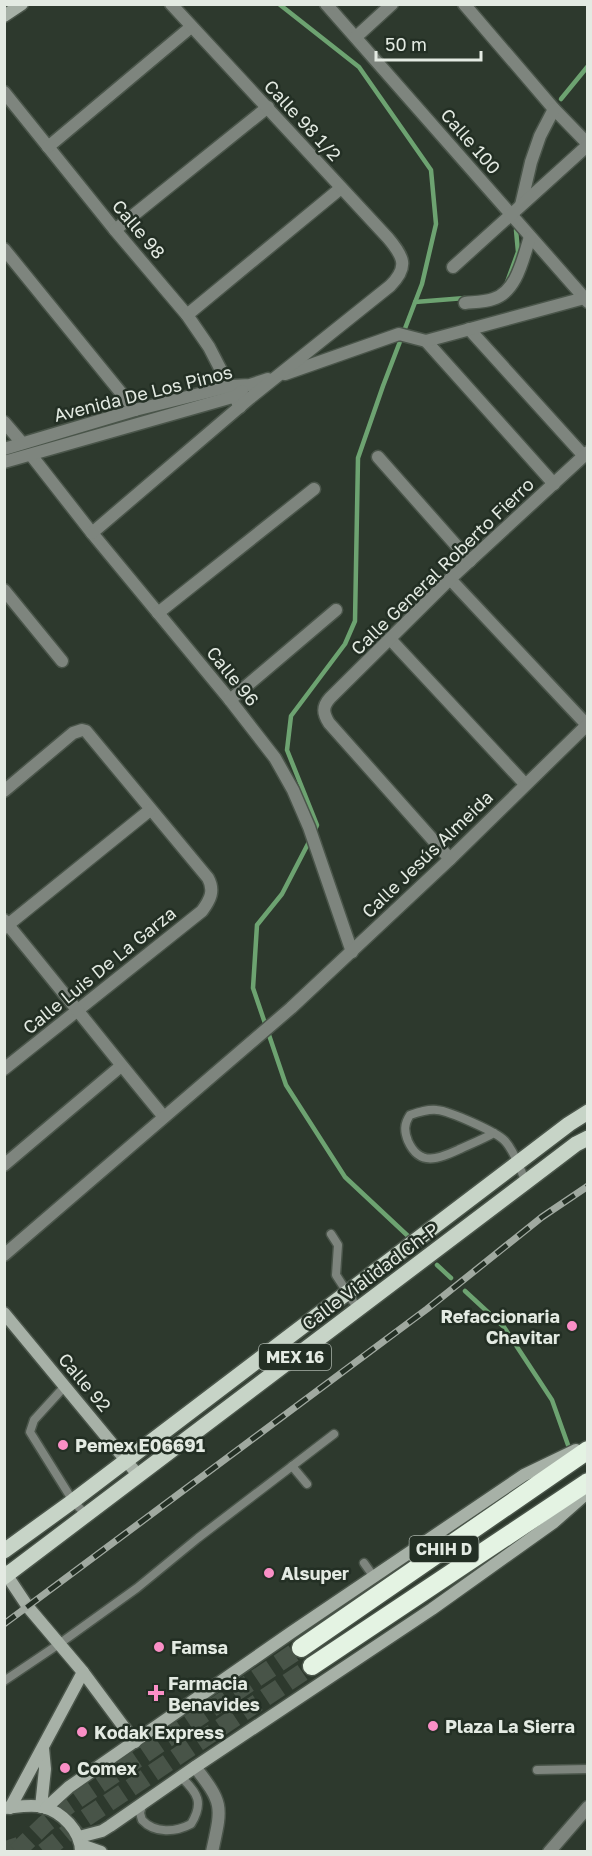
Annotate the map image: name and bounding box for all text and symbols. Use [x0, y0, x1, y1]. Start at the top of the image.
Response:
scale bar [376, 24, 481, 62]
text: 50 m [385, 33, 427, 55]
street label: Calle 98 1/2 [260, 75, 346, 165]
street label: Calle 100 [437, 104, 505, 178]
street label: Calle 98 [108, 195, 170, 263]
street label: Avenida De Los Pinos [51, 360, 235, 426]
street label: Calle General Roberto Fierro [346, 473, 538, 659]
street label: Calle 96 [202, 642, 264, 710]
street label: Calle Jesús Almeida [357, 786, 497, 922]
street label: Calle Luis De La Garza [18, 902, 180, 1038]
street label: Calle Vialidad Ch-P [297, 1218, 443, 1334]
place label: Refaccionaria Chavitar [440, 1305, 560, 1348]
marker: Refaccionaria Chavitar [565, 1319, 579, 1333]
road number: MEX 16 [259, 1344, 331, 1370]
street label: Calle 92 [54, 1348, 116, 1416]
place label: Pemex E06691 [75, 1434, 205, 1456]
marker: Pemex E06691 [56, 1438, 70, 1452]
road number: CHIH D [410, 1536, 478, 1562]
place label: Alsuper [281, 1562, 349, 1584]
marker: Alsuper [262, 1566, 276, 1580]
place label: Famsa [171, 1636, 228, 1658]
marker: Famsa [152, 1640, 166, 1654]
place label: Farmacia Benavides [168, 1672, 260, 1715]
marker: Farmacia Benavides [149, 1686, 163, 1700]
place label: Plaza La Sierra [445, 1715, 575, 1737]
marker: Plaza La Sierra [426, 1719, 440, 1733]
place label: Kodak Express [94, 1721, 224, 1743]
marker: Kodak Express [75, 1725, 89, 1739]
place label: Comex [77, 1757, 138, 1779]
marker: Comex [58, 1761, 72, 1775]

